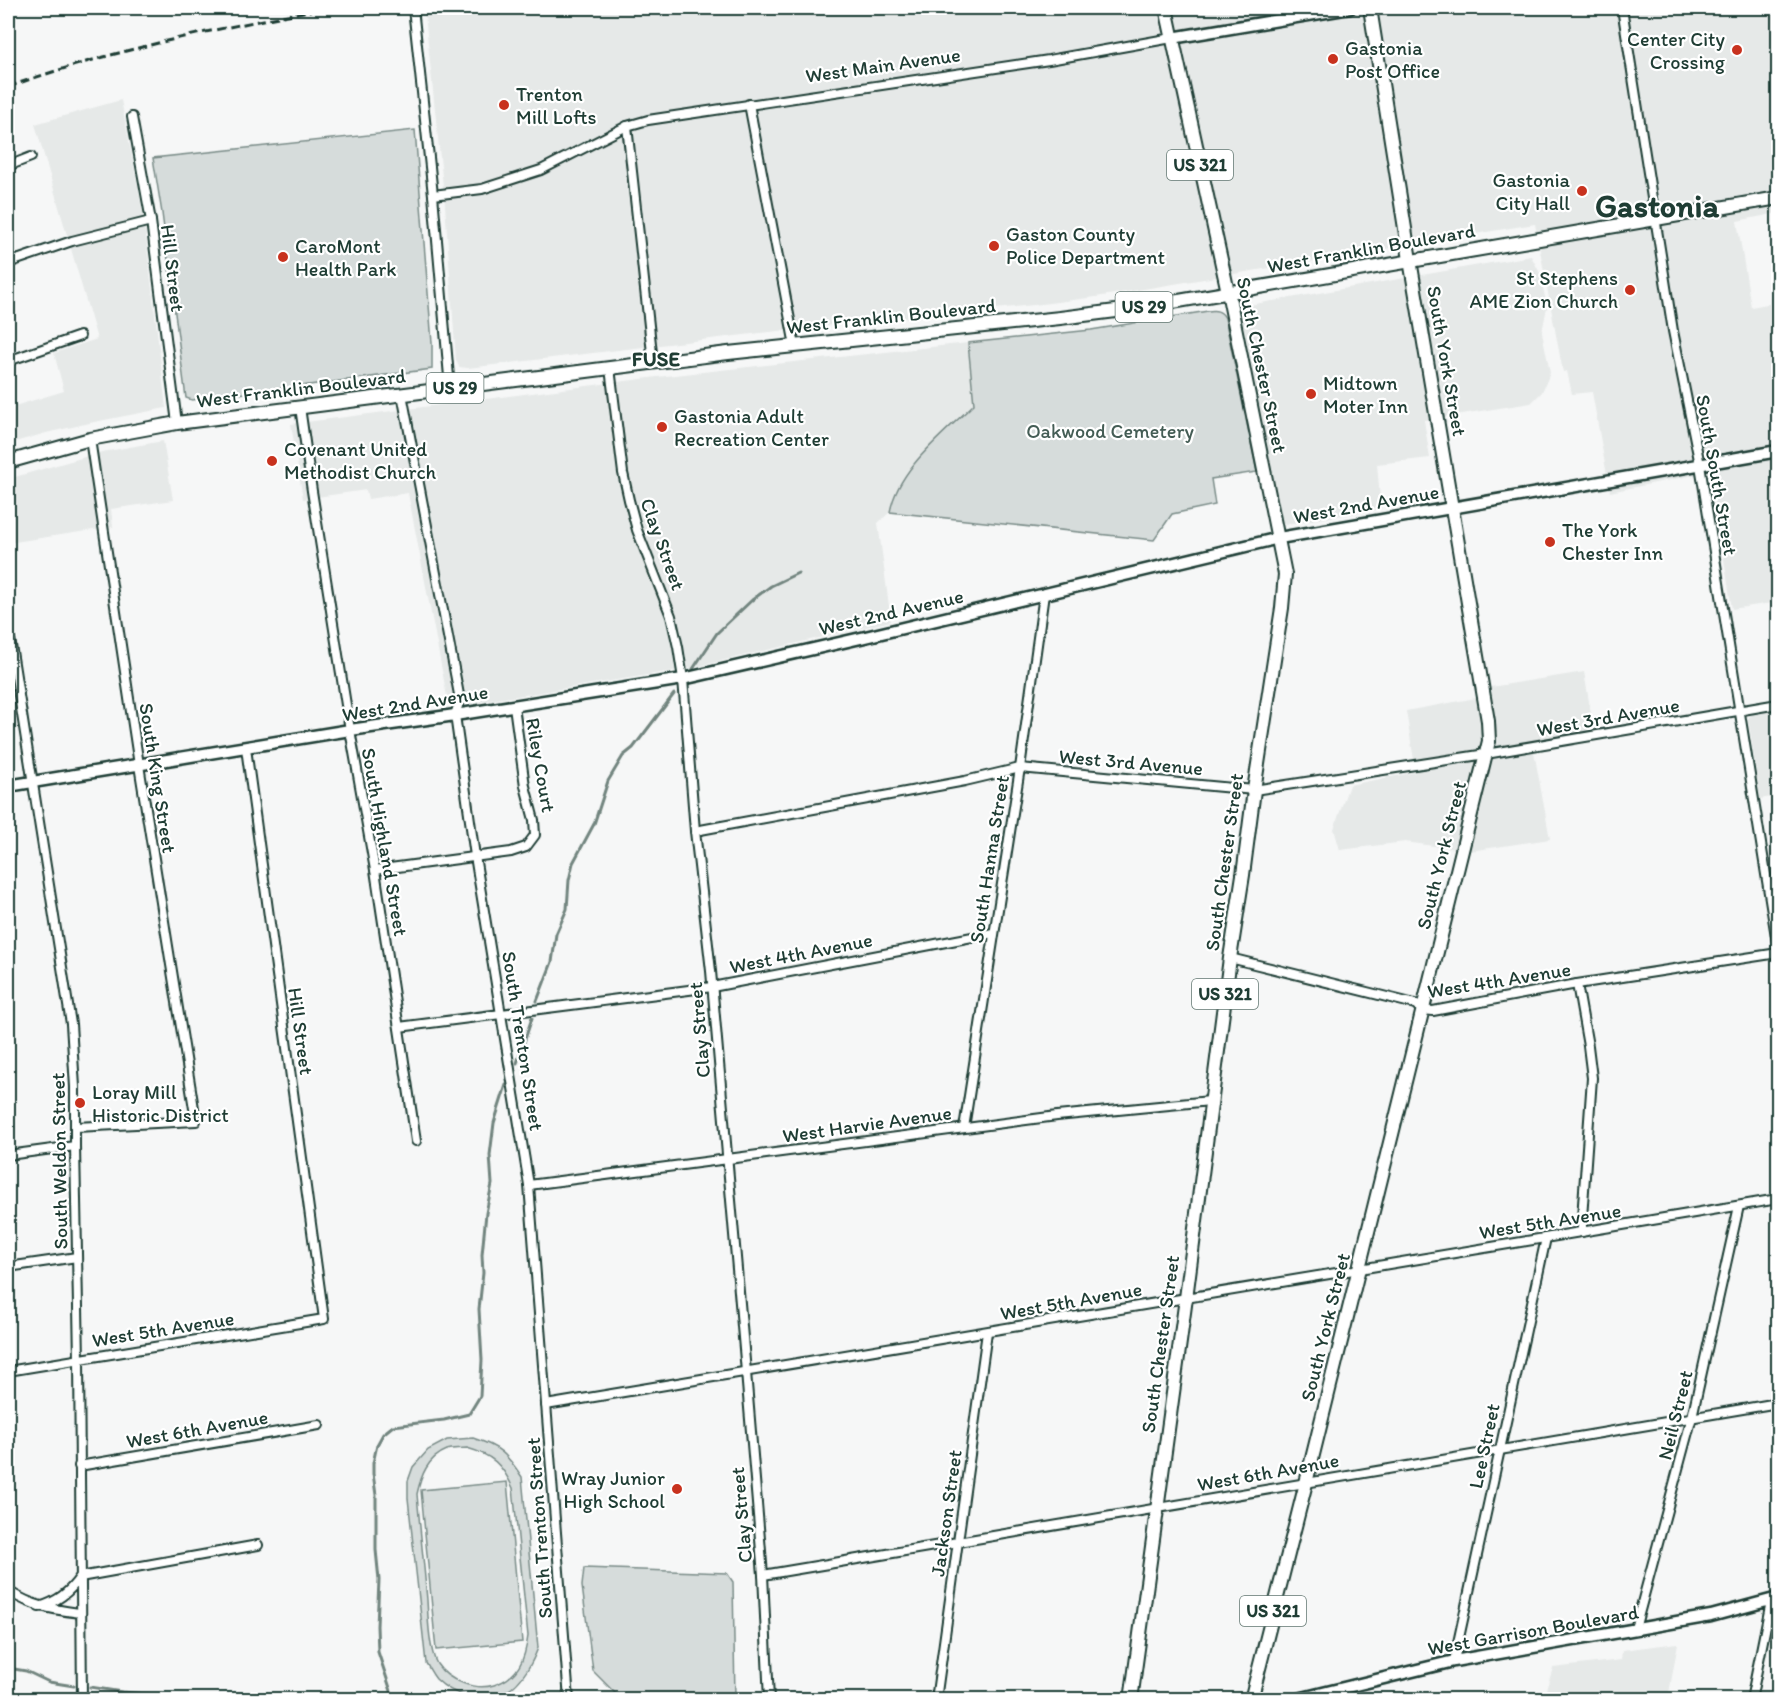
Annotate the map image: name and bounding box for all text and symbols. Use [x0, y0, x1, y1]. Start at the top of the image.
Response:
place label: Center City Crossing [1627, 27, 1726, 74]
place label: Gastonia Post Office [1345, 36, 1440, 83]
street label: West Main Avenue [804, 42, 962, 88]
marker: Center City Crossing [1730, 43, 1744, 57]
marker: Gastonia Post Office [1326, 52, 1340, 66]
place label: Trenton Mill Lofts [516, 82, 597, 129]
marker: Trenton Mill Lofts [497, 98, 511, 112]
road number: US 321 [1167, 150, 1233, 180]
place label: Gastonia City Hall [1492, 168, 1571, 215]
marker: Gastonia City Hall [1575, 184, 1589, 198]
district label: Gastonia [1595, 187, 1719, 225]
street label: West Franklin Boulevard [1265, 218, 1477, 278]
place label: Gaston County Police Department [1006, 222, 1165, 269]
street label: Hill Street [156, 223, 190, 314]
place label: CaroMont Health Park [295, 234, 396, 281]
marker: Gaston County Police Department [987, 239, 1001, 253]
marker: CaroMont Health Park [276, 250, 290, 264]
place label: St Stephens AME Zion Church [1470, 266, 1618, 313]
street label: South Chester Street [1232, 275, 1292, 455]
marker: St Stephens AME Zion Church [1623, 283, 1637, 297]
street label: South York Street [1422, 284, 1472, 438]
road number: US 29 [1116, 292, 1172, 322]
street label: West Franklin Boulevard [785, 293, 997, 339]
district label: FUSE [632, 346, 680, 371]
street label: West Franklin Boulevard [195, 363, 407, 413]
place label: Midtown Moter Inn [1323, 371, 1408, 418]
road number: US 29 [426, 373, 484, 403]
marker: Midtown Moter Inn [1304, 387, 1318, 401]
street label: South South Street [1691, 393, 1743, 557]
place label: Gastonia Adult Recreation Center [674, 404, 829, 451]
park label: Oakwood Cemetery [1026, 419, 1194, 443]
marker: Gastonia Adult Recreation Center [655, 420, 669, 434]
place label: Covenant United Methodist Church [284, 437, 437, 484]
marker: Covenant United Methodist Church [265, 454, 279, 468]
street label: West 2nd Avenue [1291, 479, 1441, 529]
street label: Clay Street [635, 495, 691, 594]
place label: The York Chester Inn [1562, 518, 1663, 565]
marker: The York Chester Inn [1543, 535, 1557, 549]
street label: West 2nd Avenue [816, 584, 966, 640]
street label: West 2nd Avenue [340, 680, 490, 726]
street label: West 3rd Avenue [1535, 693, 1681, 741]
street label: South King Street [134, 701, 182, 855]
street label: Riley Court [521, 716, 561, 814]
street label: West 3rd Avenue [1058, 744, 1204, 780]
street label: South Highland Street [357, 746, 413, 938]
street label: South Chester Street [1200, 772, 1248, 952]
street label: South Hanna Street [964, 773, 1014, 945]
street label: South York Street [1411, 778, 1471, 932]
street label: West 4th Avenue [727, 927, 875, 979]
street label: South Trenton Street [497, 950, 549, 1132]
street label: West 4th Avenue [1425, 957, 1573, 1003]
road number: US 321 [1192, 979, 1258, 1009]
street label: Clay Street [683, 981, 715, 1079]
street label: Hill Street [283, 986, 319, 1077]
street label: South Weldon Street [45, 1072, 73, 1250]
place label: Loray Mill Historic District [92, 1080, 229, 1127]
marker: Loray Mill Historic District [73, 1096, 87, 1110]
street label: West Harvie Avenue [781, 1100, 953, 1148]
street label: West 5th Avenue [1477, 1198, 1623, 1244]
street label: South York Street [1295, 1250, 1355, 1404]
street label: South Chester Street [1136, 1254, 1184, 1434]
street label: West 5th Avenue [998, 1277, 1144, 1325]
street label: West 5th Avenue [90, 1306, 236, 1352]
street label: Neil Street [1652, 1368, 1698, 1462]
street label: Lee Street [1463, 1401, 1505, 1491]
street label: West 6th Avenue [124, 1405, 270, 1453]
street label: South Trenton Street [521, 1437, 557, 1619]
street label: Jackson Street [925, 1448, 967, 1578]
street label: West 6th Avenue [1195, 1448, 1341, 1496]
place label: Wray Junior High School [561, 1466, 665, 1513]
street label: Clay Street [725, 1466, 757, 1564]
marker: Wray Junior High School [670, 1482, 684, 1496]
road number: US 321 [1240, 1596, 1306, 1626]
street label: West Garrison Boulevard [1426, 1600, 1640, 1660]

